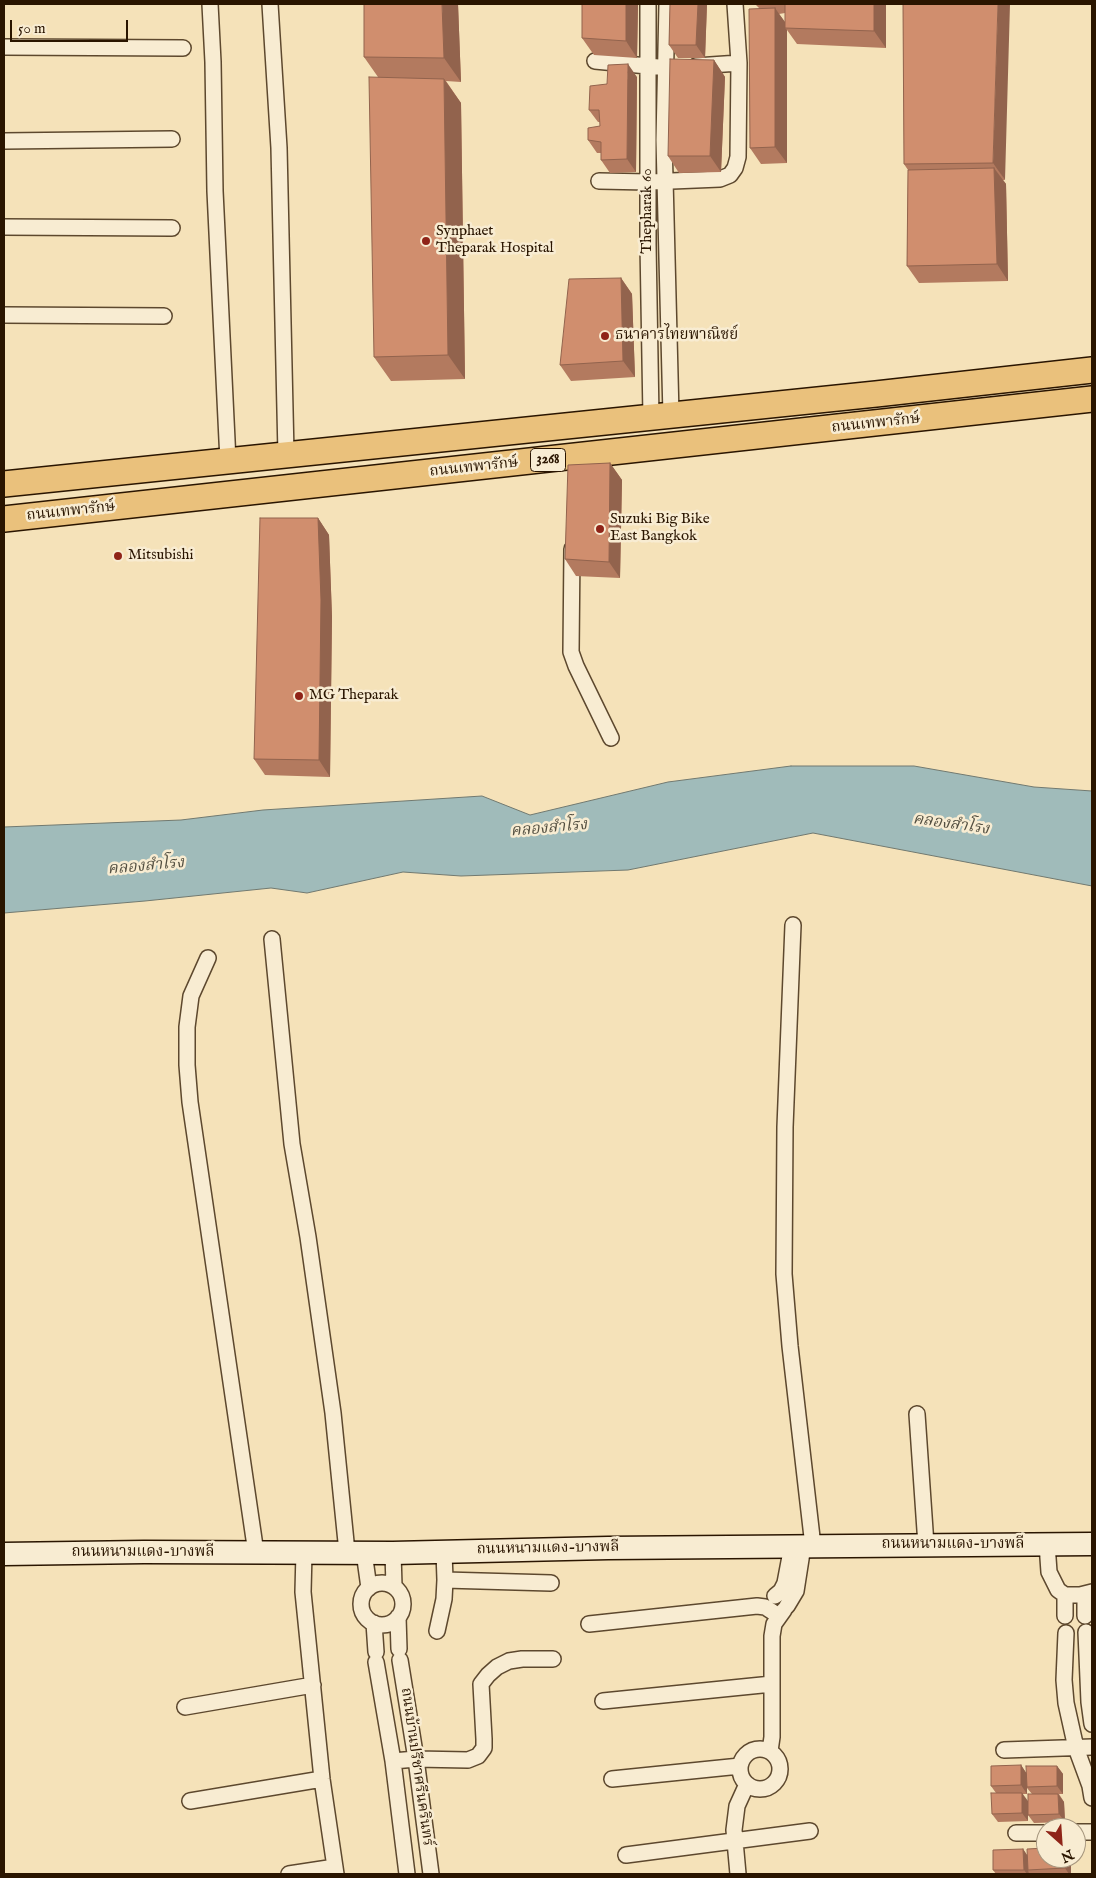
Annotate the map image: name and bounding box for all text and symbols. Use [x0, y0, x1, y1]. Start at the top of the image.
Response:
scale bar [12, 10, 130, 42]
text: 50 m [18, 19, 46, 38]
street label: Thepharak 60 [639, 168, 657, 254]
place label: Synphaet Theparak Hospital [436, 223, 553, 258]
marker: Synphaet Theparak Hospital [420, 235, 432, 247]
place label: ธนาคารไทยพาณิชย์ [615, 327, 738, 345]
marker: ธนาคารไทยพาณิชย์ [599, 330, 611, 342]
street label: ถนนเทพารักษ์ [831, 410, 921, 438]
road number: 3268 [530, 448, 566, 472]
street label: ถนนเทพารักษ์ [429, 454, 519, 482]
street label: ถนนเทพารักษ์ [26, 498, 116, 526]
place label: Suzuki Big Bike East Bangkok [610, 511, 710, 546]
marker: Suzuki Big Bike East Bangkok [594, 523, 606, 535]
place label: Mitsubishi [128, 547, 194, 565]
marker: Mitsubishi [112, 550, 124, 562]
place label: MG Theparak [309, 687, 399, 705]
marker: MG Theparak [293, 690, 305, 702]
water label: คลองสำโรง [912, 810, 990, 840]
water label: คลองสำโรง [510, 816, 588, 842]
water label: คลองสำโรง [107, 854, 185, 880]
street label: ถนนหนามแดง-บางพลี [882, 1536, 1024, 1554]
street label: ถนนหนามแดง-บางพลี [476, 1539, 620, 1559]
street label: ถนนหนามแดง-บางพลี [72, 1544, 214, 1562]
street label: ถนนบ้านปรีชาศรีนครินทร์ [396, 1687, 436, 1847]
north arrow [1036, 1818, 1086, 1868]
text: N [1058, 1845, 1077, 1866]

